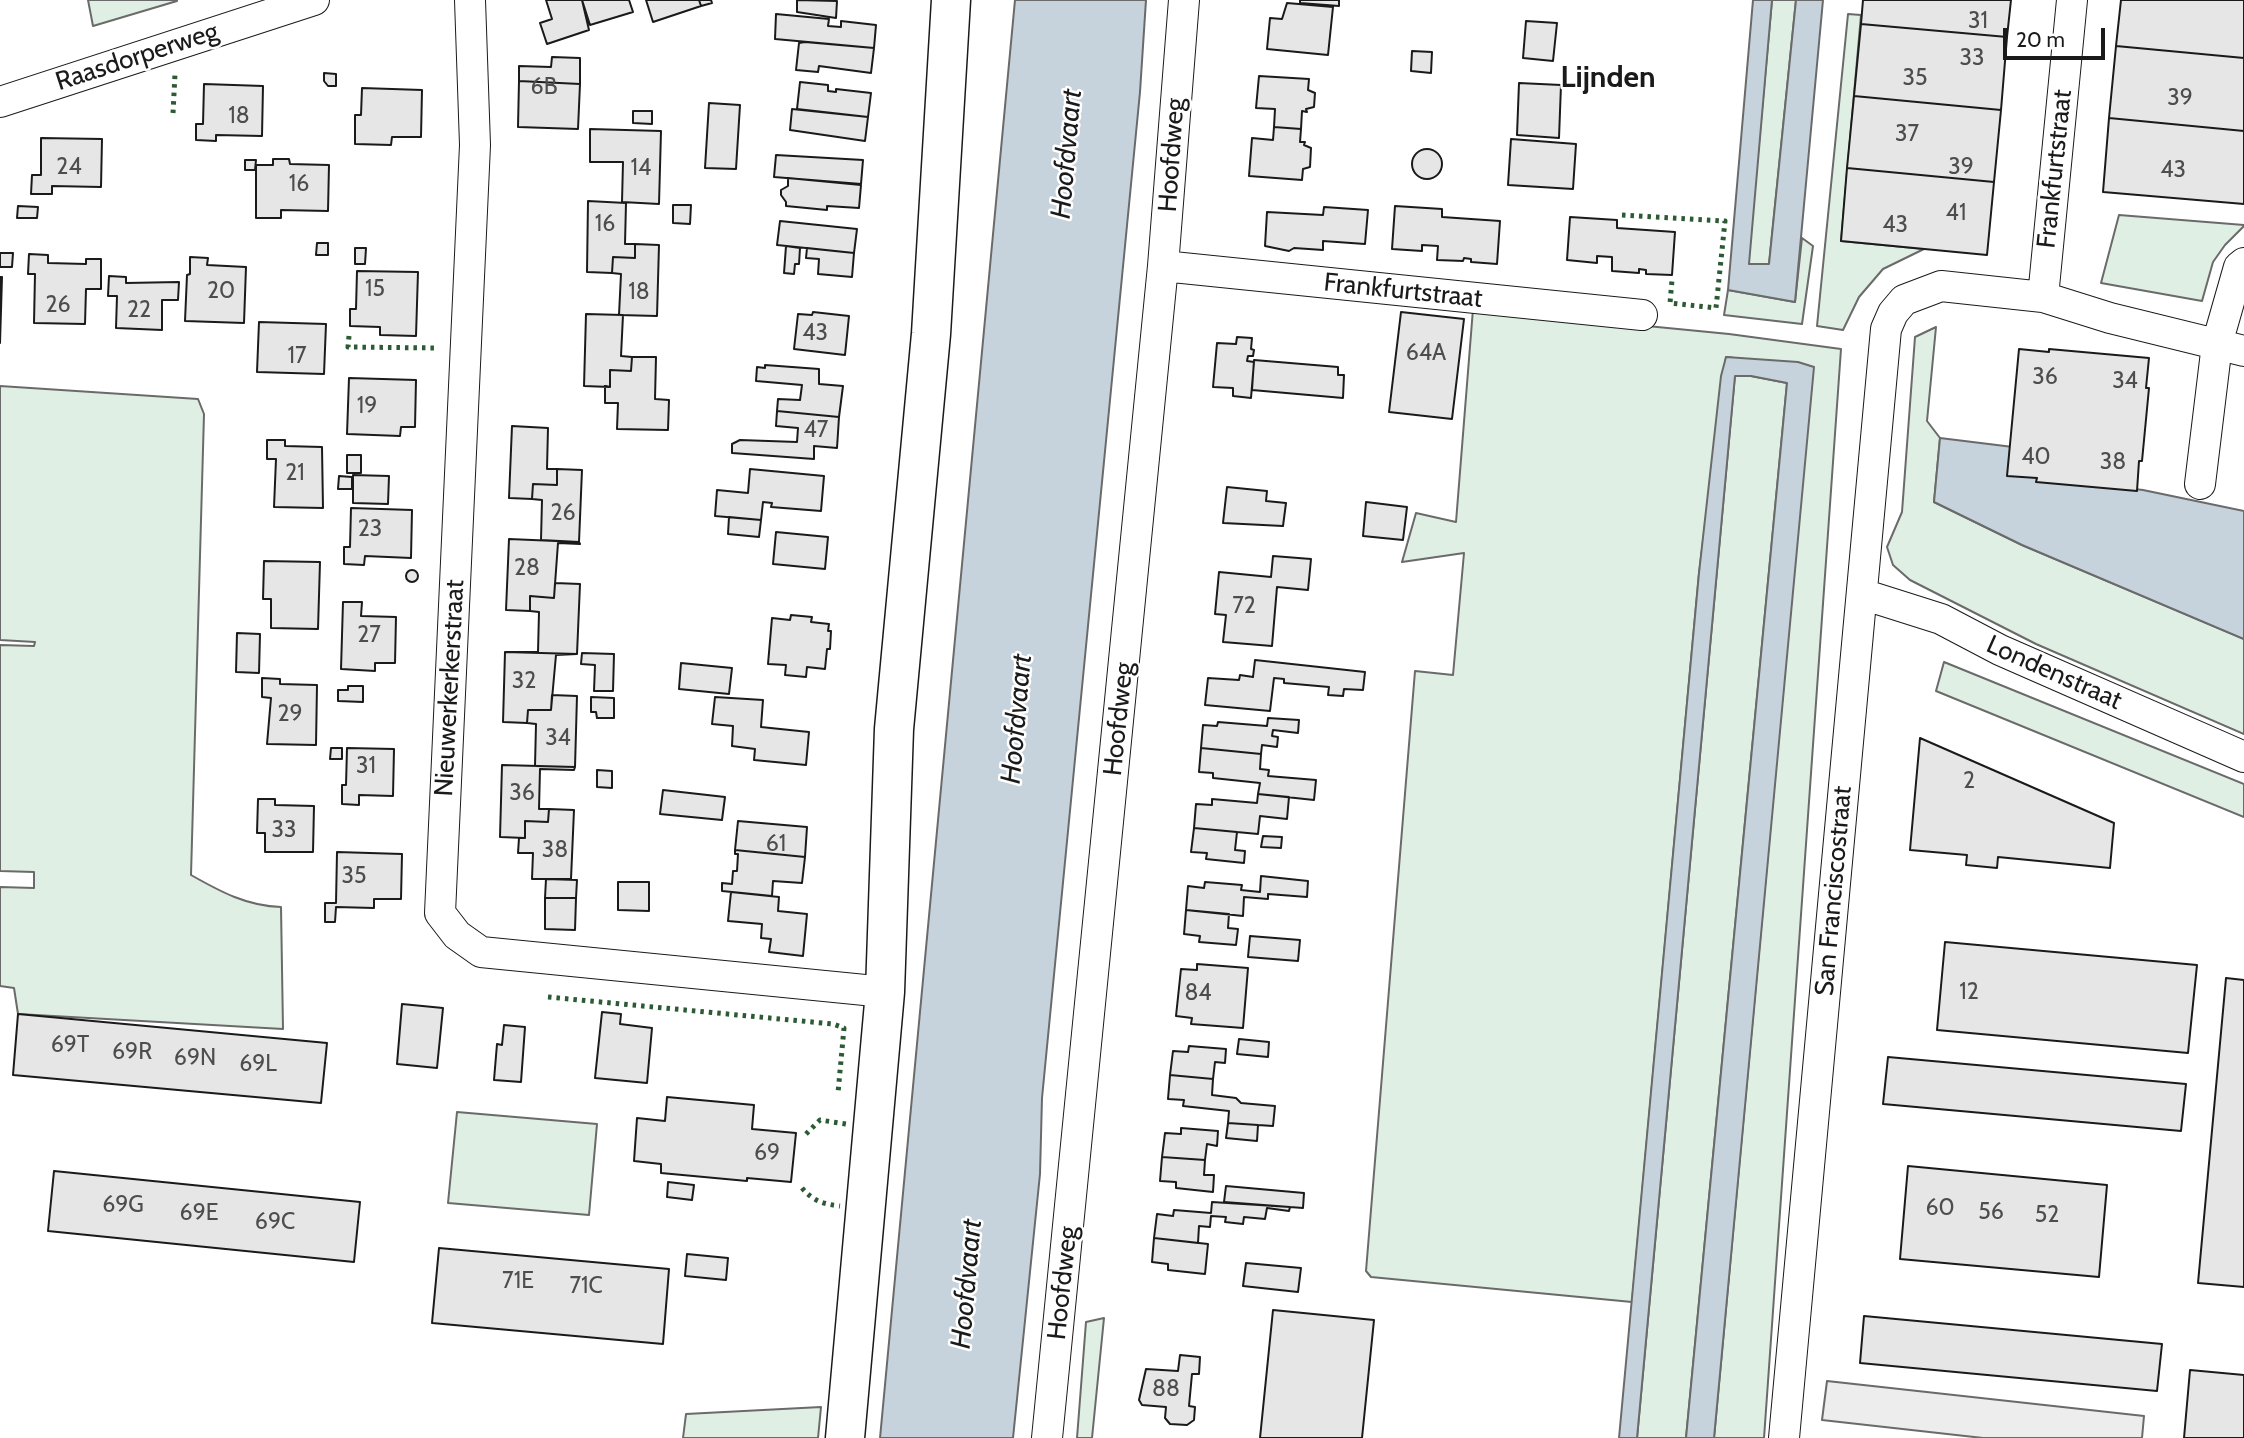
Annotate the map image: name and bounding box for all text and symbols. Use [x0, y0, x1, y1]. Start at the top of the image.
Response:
house number: 31 [1968, 7, 1988, 35]
scale bar [2006, 14, 2108, 58]
street label: Raasdorperweg [52, 16, 222, 98]
text: 20 m [2016, 27, 2065, 52]
house number: 33 [1960, 44, 1984, 72]
district label: Lijnden [1560, 60, 1656, 96]
house number: 35 [1903, 64, 1927, 92]
house number: 6B [531, 73, 557, 101]
house number: 39 [2167, 84, 2193, 112]
water label: Hoofdvaart [1045, 88, 1089, 220]
street label: Frankfurtstraat [2031, 88, 2079, 250]
street label: Hoofdweg [1152, 97, 1192, 213]
house number: 18 [228, 102, 250, 130]
house number: 37 [1895, 120, 1919, 148]
house number: 24 [56, 153, 82, 181]
house number: 39 [1948, 153, 1974, 181]
house number: 14 [631, 154, 651, 182]
house number: 43 [2160, 156, 2186, 184]
house number: 16 [289, 170, 309, 198]
house number: 41 [1946, 199, 1966, 227]
house number: 16 [595, 210, 615, 238]
house number: 43 [1882, 211, 1908, 239]
street label: Frankfurtstraat [1322, 267, 1484, 315]
house number: 15 [365, 275, 385, 303]
house number: 20 [207, 277, 235, 305]
house number: 18 [628, 278, 650, 306]
house number: 26 [45, 291, 71, 319]
house number: 22 [127, 296, 151, 324]
house number: 43 [802, 319, 828, 347]
house number: 64A [1406, 339, 1446, 367]
house number: 17 [287, 342, 307, 370]
house number: 36 [2032, 363, 2058, 391]
house number: 34 [2112, 367, 2138, 395]
house number: 19 [357, 392, 377, 420]
house number: 47 [804, 416, 828, 444]
house number: 40 [2021, 443, 2051, 471]
house number: 38 [2100, 448, 2126, 476]
house number: 21 [285, 459, 305, 487]
house number: 26 [550, 499, 576, 527]
house number: 23 [358, 515, 382, 543]
house number: 28 [514, 554, 540, 582]
street label: Nieuwerkerkerstraat [429, 579, 471, 797]
house number: 72 [1232, 592, 1256, 620]
house number: 27 [357, 621, 381, 649]
street label: Londenstraat [1981, 629, 2127, 717]
water label: Hoofdvaart [995, 653, 1039, 785]
street label: Hoofdweg [1098, 661, 1140, 777]
house number: 32 [512, 667, 536, 695]
house number: 29 [277, 700, 303, 728]
house number: 34 [545, 724, 571, 752]
house number: 31 [356, 752, 376, 780]
house number: 2 [1963, 767, 1975, 795]
house number: 36 [509, 779, 535, 807]
street label: San Franciscostraat [1809, 785, 1859, 997]
house number: 33 [272, 816, 296, 844]
house number: 61 [766, 830, 786, 858]
house number: 38 [542, 836, 568, 864]
house number: 35 [342, 862, 366, 890]
house number: 12 [1959, 978, 1979, 1006]
house number: 84 [1184, 979, 1212, 1007]
house number: 69T [51, 1031, 89, 1059]
house number: 69R [112, 1038, 152, 1066]
house number: 69N [174, 1044, 216, 1072]
house number: 69L [239, 1050, 277, 1078]
house number: 69 [754, 1139, 780, 1167]
house number: 69G [102, 1191, 144, 1219]
house number: 60 [1925, 1194, 1955, 1222]
house number: 56 [1978, 1198, 2004, 1226]
house number: 69E [180, 1199, 218, 1227]
house number: 52 [2035, 1201, 2059, 1229]
house number: 69C [255, 1208, 295, 1236]
water label: Hoofdvaart [945, 1218, 989, 1350]
street label: Hoofdweg [1042, 1225, 1084, 1341]
house number: 71E [502, 1267, 534, 1295]
house number: 71C [569, 1272, 603, 1300]
house number: 88 [1152, 1375, 1180, 1403]

